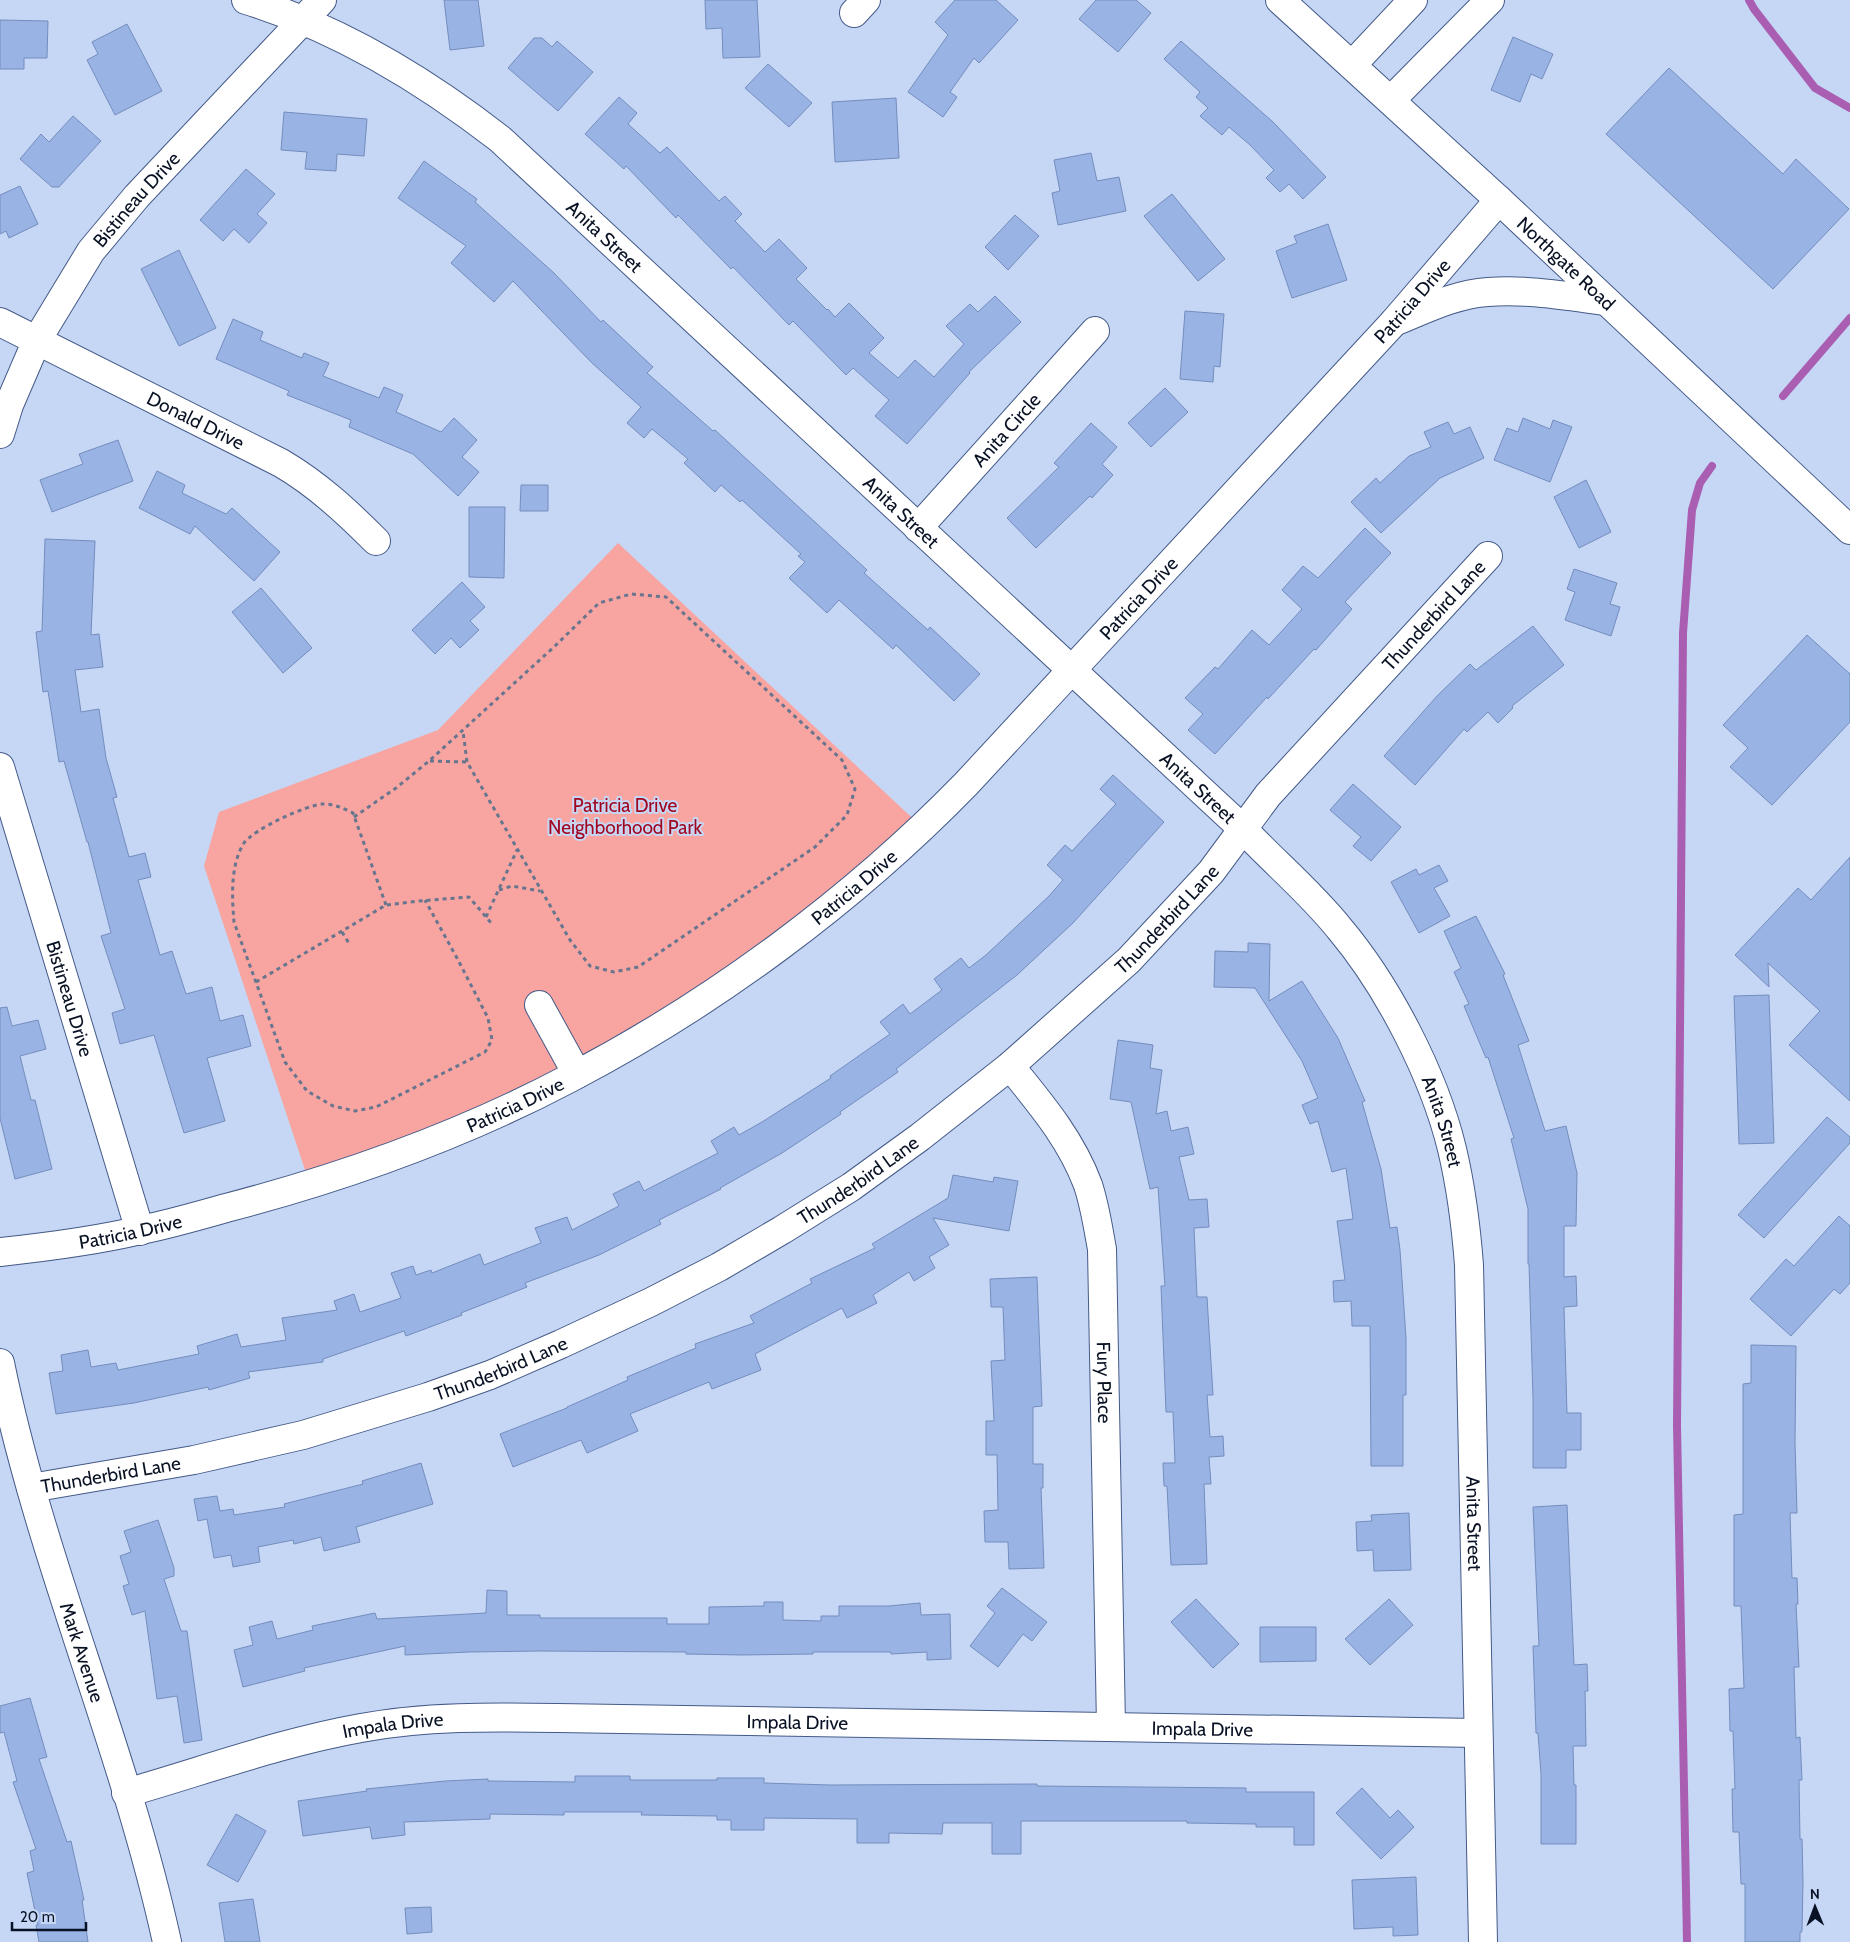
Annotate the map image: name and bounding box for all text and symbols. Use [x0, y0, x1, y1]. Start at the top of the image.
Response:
street label: Bistineau Drive [88, 147, 185, 252]
street label: Anita Street [562, 196, 647, 278]
street label: Northgate Road [1512, 212, 1620, 315]
street label: Patricia Drive [1369, 254, 1456, 348]
street label: Donald Drive [143, 387, 248, 455]
street label: Anita Circle [968, 388, 1046, 472]
street label: Anita Street [858, 471, 944, 553]
street label: Patricia Drive [1095, 552, 1183, 645]
street label: Thunderbird Lane [1378, 556, 1490, 675]
street label: Anita Street [1155, 747, 1241, 829]
park label: Patricia Drive Neighborhood Park [548, 794, 702, 839]
street label: Patricia Drive [807, 845, 902, 930]
street label: Thunderbird Lane [1110, 860, 1224, 979]
street label: Bistineau Drive [41, 938, 98, 1060]
street label: Patricia Drive [463, 1072, 568, 1138]
street label: Anita Street [1417, 1072, 1467, 1170]
street label: Thunderbird Lane [793, 1131, 923, 1229]
street label: Patricia Drive [77, 1210, 185, 1254]
street label: Thunderbird Lane [431, 1332, 571, 1406]
street label: Fury Place [1092, 1341, 1116, 1424]
street label: Thunderbird Lane [39, 1451, 183, 1498]
street label: Anita Street [1461, 1476, 1486, 1572]
street label: Mark Avenue [55, 1600, 109, 1706]
street label: Impala Drive [340, 1708, 444, 1743]
street label: Impala Drive [746, 1710, 849, 1735]
street label: Impala Drive [1151, 1717, 1254, 1741]
north arrow [1790, 1882, 1840, 1932]
text: N [1810, 1885, 1820, 1903]
scale bar [12, 1900, 86, 1932]
text: 20 m [20, 1908, 55, 1926]

